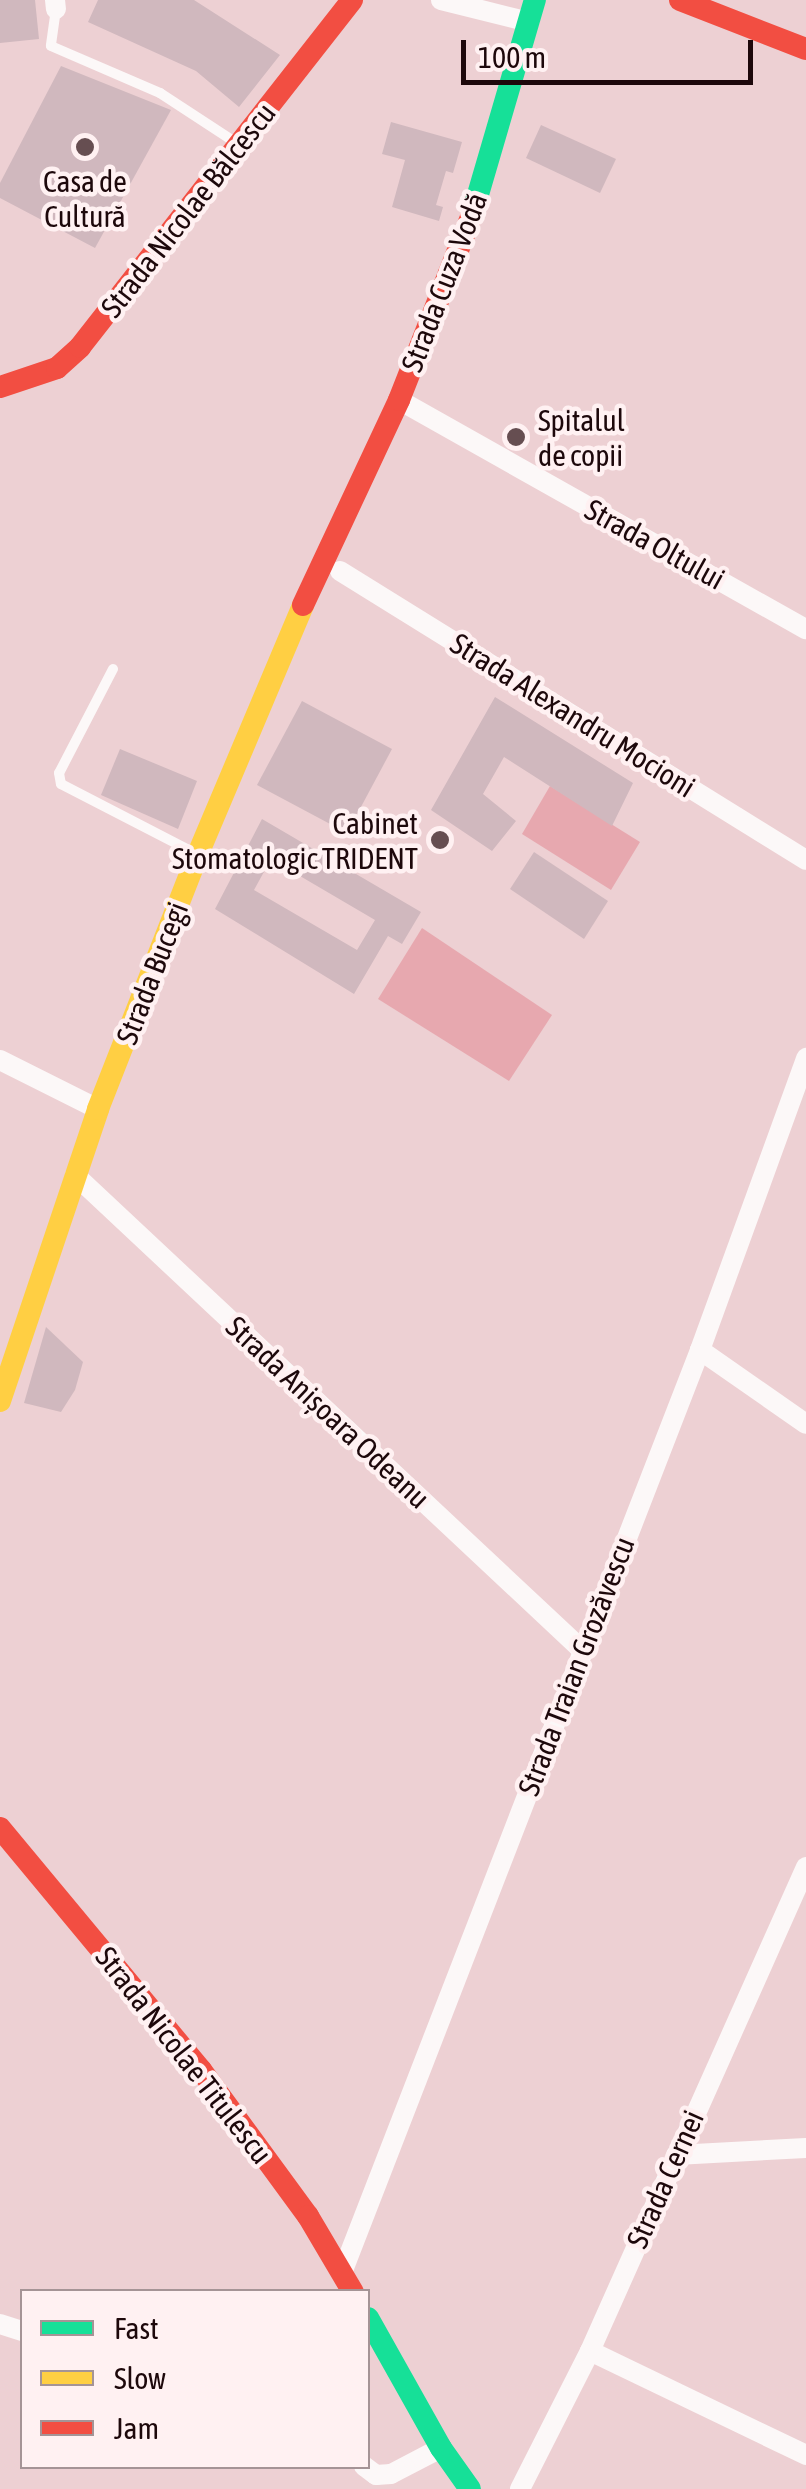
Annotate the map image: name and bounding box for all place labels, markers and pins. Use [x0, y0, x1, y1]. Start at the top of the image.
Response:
marker: Casa de Cultură [74, 136, 96, 158]
place label: Casa de Cultură [43, 163, 127, 234]
place label: Spitalul de copii [538, 402, 625, 472]
marker: Spitalul de copii [503, 424, 529, 450]
place label: Cabinet Stomatologic TRIDENT [172, 805, 418, 876]
marker: Cabinet Stomatologic TRIDENT [427, 827, 453, 853]

